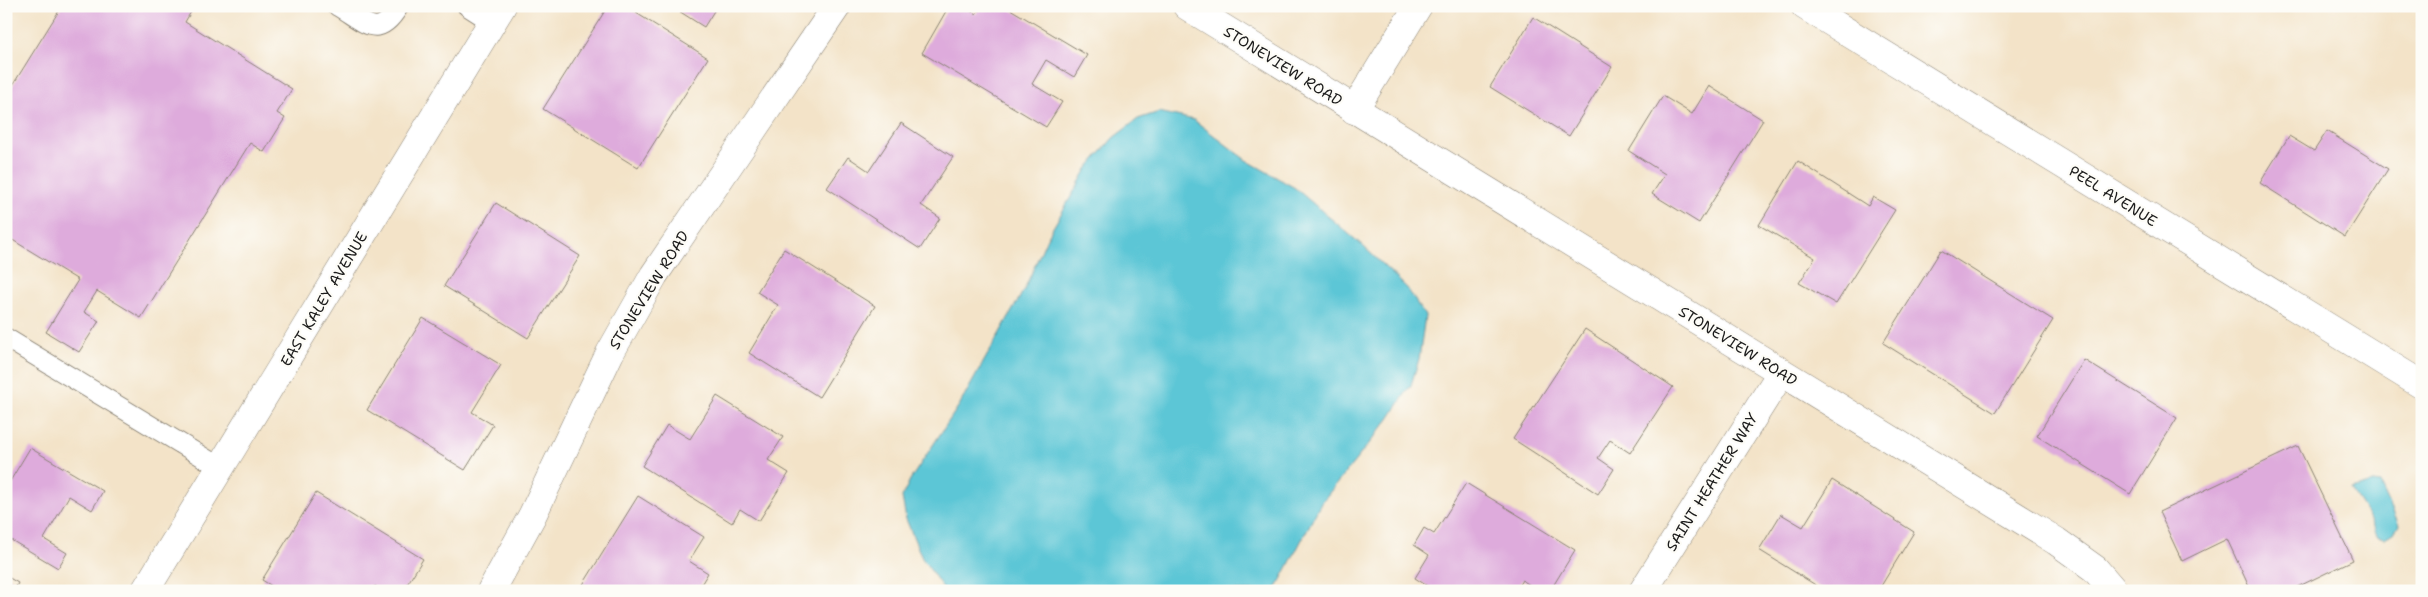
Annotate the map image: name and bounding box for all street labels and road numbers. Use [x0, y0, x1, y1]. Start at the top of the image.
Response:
street label: STONEVIEW ROAD [1220, 21, 1346, 111]
street label: PEEL AVENUE [2065, 161, 2161, 231]
street label: STONEVIEW ROAD [604, 227, 694, 353]
street label: EAST KALEY AVENUE [276, 228, 372, 370]
street label: STONEVIEW ROAD [1675, 301, 1801, 391]
street label: SAINT HEATHER WAY [1661, 409, 1763, 555]

